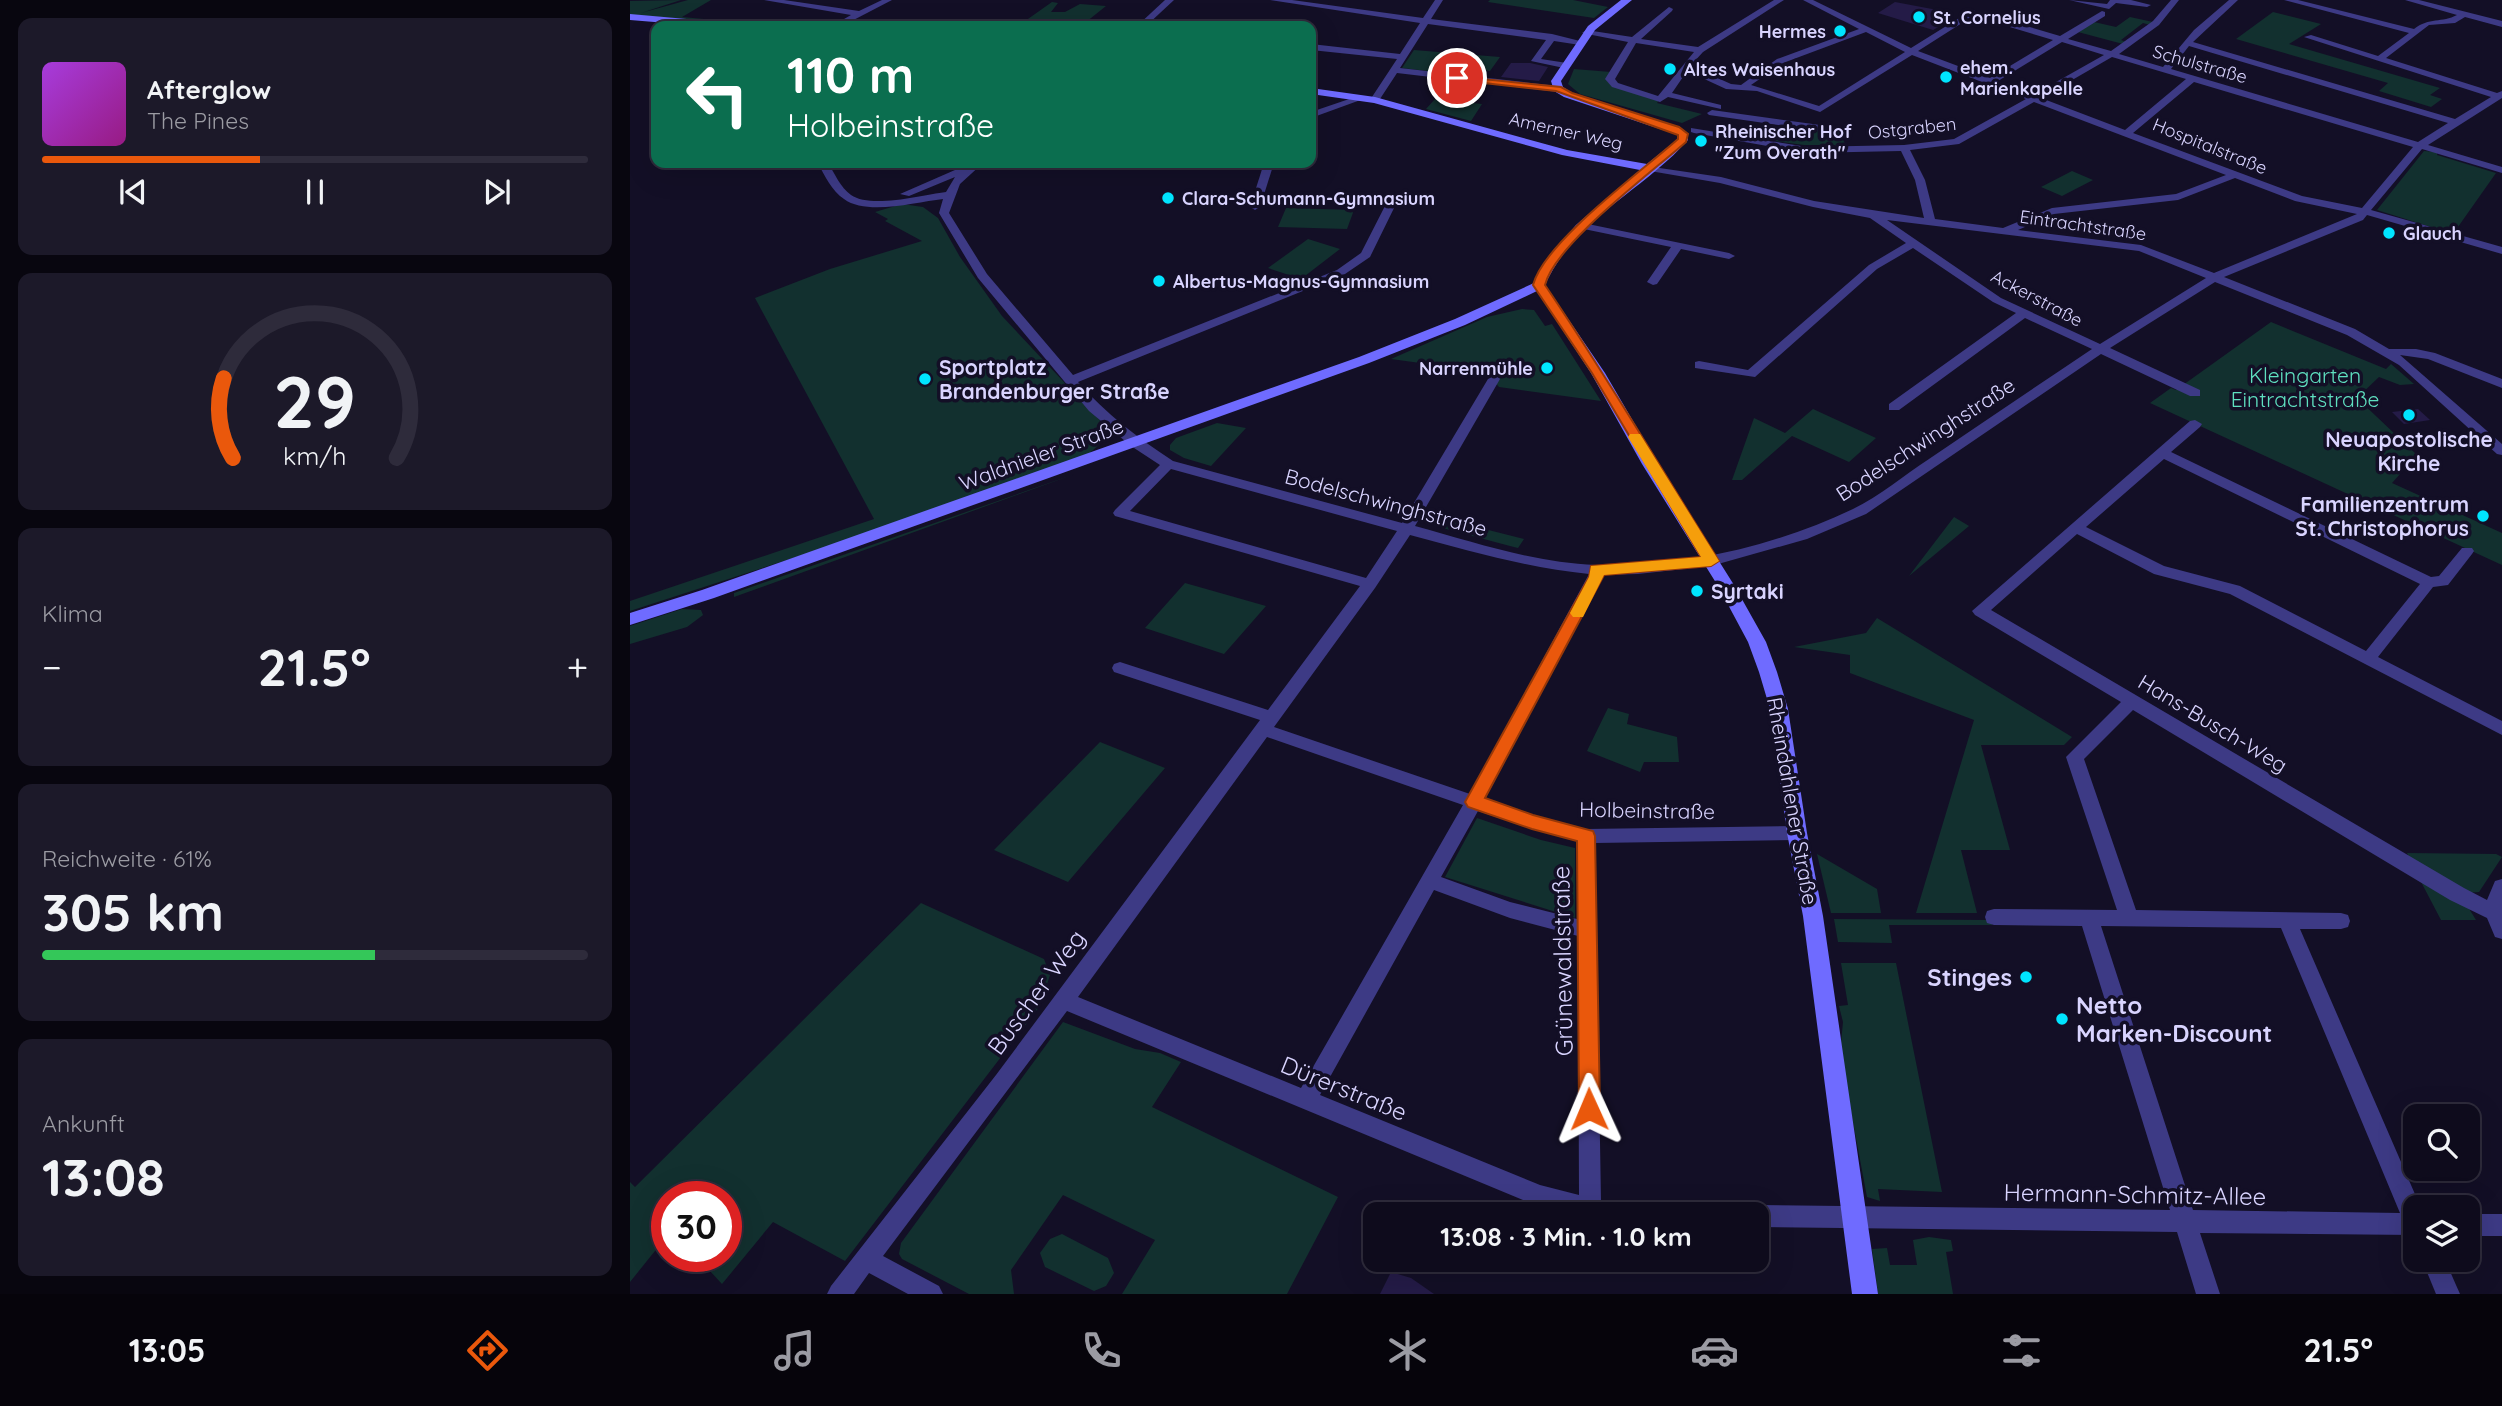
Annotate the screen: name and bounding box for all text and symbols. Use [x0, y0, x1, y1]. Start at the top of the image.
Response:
place label: St. Cornelius [1933, 6, 2041, 29]
marker: St. Cornelius [1911, 9, 1927, 25]
place label: Hermes [1759, 20, 1826, 43]
marker: Hermes [1832, 23, 1848, 39]
street label: Schulstraße [2150, 40, 2250, 88]
text: 110 m [787, 44, 914, 105]
pin [1427, 48, 1487, 108]
icon: left [672, 49, 763, 140]
place label: ehem. Marienkapelle [1960, 56, 2083, 100]
place label: Altes Waisenhaus [1684, 58, 1836, 81]
icon: arrive [1438, 59, 1476, 97]
marker: Altes Waisenhaus [1662, 61, 1678, 77]
marker: ehem. Marienkapelle [1938, 69, 1954, 85]
text: Afterglow [147, 73, 271, 106]
text: Holbeinstraße [787, 105, 994, 145]
text: The Pines [147, 106, 249, 135]
street label: Amerner Weg [1507, 107, 1625, 155]
street label: Ostgraben [1867, 112, 1957, 144]
street label: Hospitalstraße [2149, 113, 2271, 179]
place label: Rheinischer Hof "Zum Overath" [1715, 120, 1852, 164]
marker: Rheinischer Hof "Zum Overath" [1693, 133, 1709, 149]
icon: previous [114, 173, 152, 211]
icon: pause [296, 173, 334, 211]
icon: next [478, 173, 516, 211]
place label: Clara-Schumann-Gymnasium [1182, 187, 1435, 210]
marker: Clara-Schumann-Gymnasium [1160, 190, 1176, 206]
street label: Eintrachtstraße [2018, 205, 2148, 245]
place label: Glauch [2403, 222, 2462, 245]
marker: Glauch [2381, 225, 2397, 241]
street label: Ackerstraße [1987, 264, 2087, 332]
place label: Albertus-Magnus-Gymnasium [1173, 270, 1429, 293]
marker: Albertus-Magnus-Gymnasium [1151, 273, 1167, 289]
place label: Sportplatz Brandenburger Straße [939, 354, 1170, 404]
text: 29 [274, 355, 356, 446]
place label: Narrenmühle [1419, 357, 1533, 380]
marker: Narrenmühle [1539, 360, 1555, 376]
park label: Kleingarten Eintrachtstraße [2231, 362, 2379, 412]
marker: Sportplatz Brandenburger Straße [917, 371, 933, 387]
street label: Bodelschwinghstraße [1831, 371, 2019, 507]
marker: Neuapostolische Kirche [2401, 407, 2417, 423]
street label: Waldnieler Straße [955, 412, 1127, 496]
place label: Neuapostolische Kirche [2325, 426, 2493, 476]
text: km/h [283, 440, 347, 471]
street label: Bodelschwinghstraße [1282, 463, 1490, 541]
place label: Familienzentrum St. Christophorus [2295, 491, 2469, 541]
marker: Familienzentrum St. Christophorus [2475, 508, 2491, 524]
place label: Syrtaki [1711, 578, 1784, 604]
marker: Syrtaki [1689, 583, 1705, 599]
text: Klima [42, 599, 103, 628]
text: 21.5° [258, 634, 371, 699]
text: − [42, 643, 62, 691]
text: + [567, 643, 588, 691]
street label: Hans-Busch-Weg [2134, 668, 2292, 778]
street label: Rheindahlener Straße [1762, 695, 1824, 907]
street label: Holbeinstraße [1579, 796, 1715, 824]
text: Reichweite · 61% [42, 844, 212, 873]
street label: Grünewaldstraße [1545, 865, 1579, 1057]
text: 305 km [42, 879, 224, 944]
street label: Buscher Weg [981, 924, 1091, 1060]
place label: Stinges [1927, 962, 2012, 992]
marker: Stinges [2018, 969, 2034, 985]
place label: Netto Marken-Discount [2076, 990, 2272, 1048]
marker: Netto Marken-Discount [2054, 1011, 2070, 1027]
street label: Dürerstraße [1277, 1049, 1411, 1127]
position arrow [1552, 1072, 1626, 1146]
map controls [2403, 1104, 2480, 1272]
button: search [2403, 1104, 2480, 1181]
text: Ankunft [42, 1109, 125, 1138]
text: 13:08 [42, 1144, 165, 1209]
street label: Hermann-Schmitz-Allee [2003, 1177, 2267, 1211]
speed limit sign: 30 [651, 1181, 742, 1272]
button: layers [2403, 1195, 2480, 1272]
text: 13:08 · 3 Min. · 1.0 km [1440, 1220, 1692, 1253]
icon: directions [463, 1326, 512, 1375]
icon: music [770, 1326, 819, 1375]
icon: phone [1077, 1326, 1126, 1375]
icon: climate [1383, 1326, 1432, 1375]
icon: car [1690, 1326, 1739, 1375]
icon: filters [1997, 1326, 2046, 1375]
text: 13:05 [129, 1330, 205, 1370]
text: 21.5° [2303, 1330, 2373, 1370]

